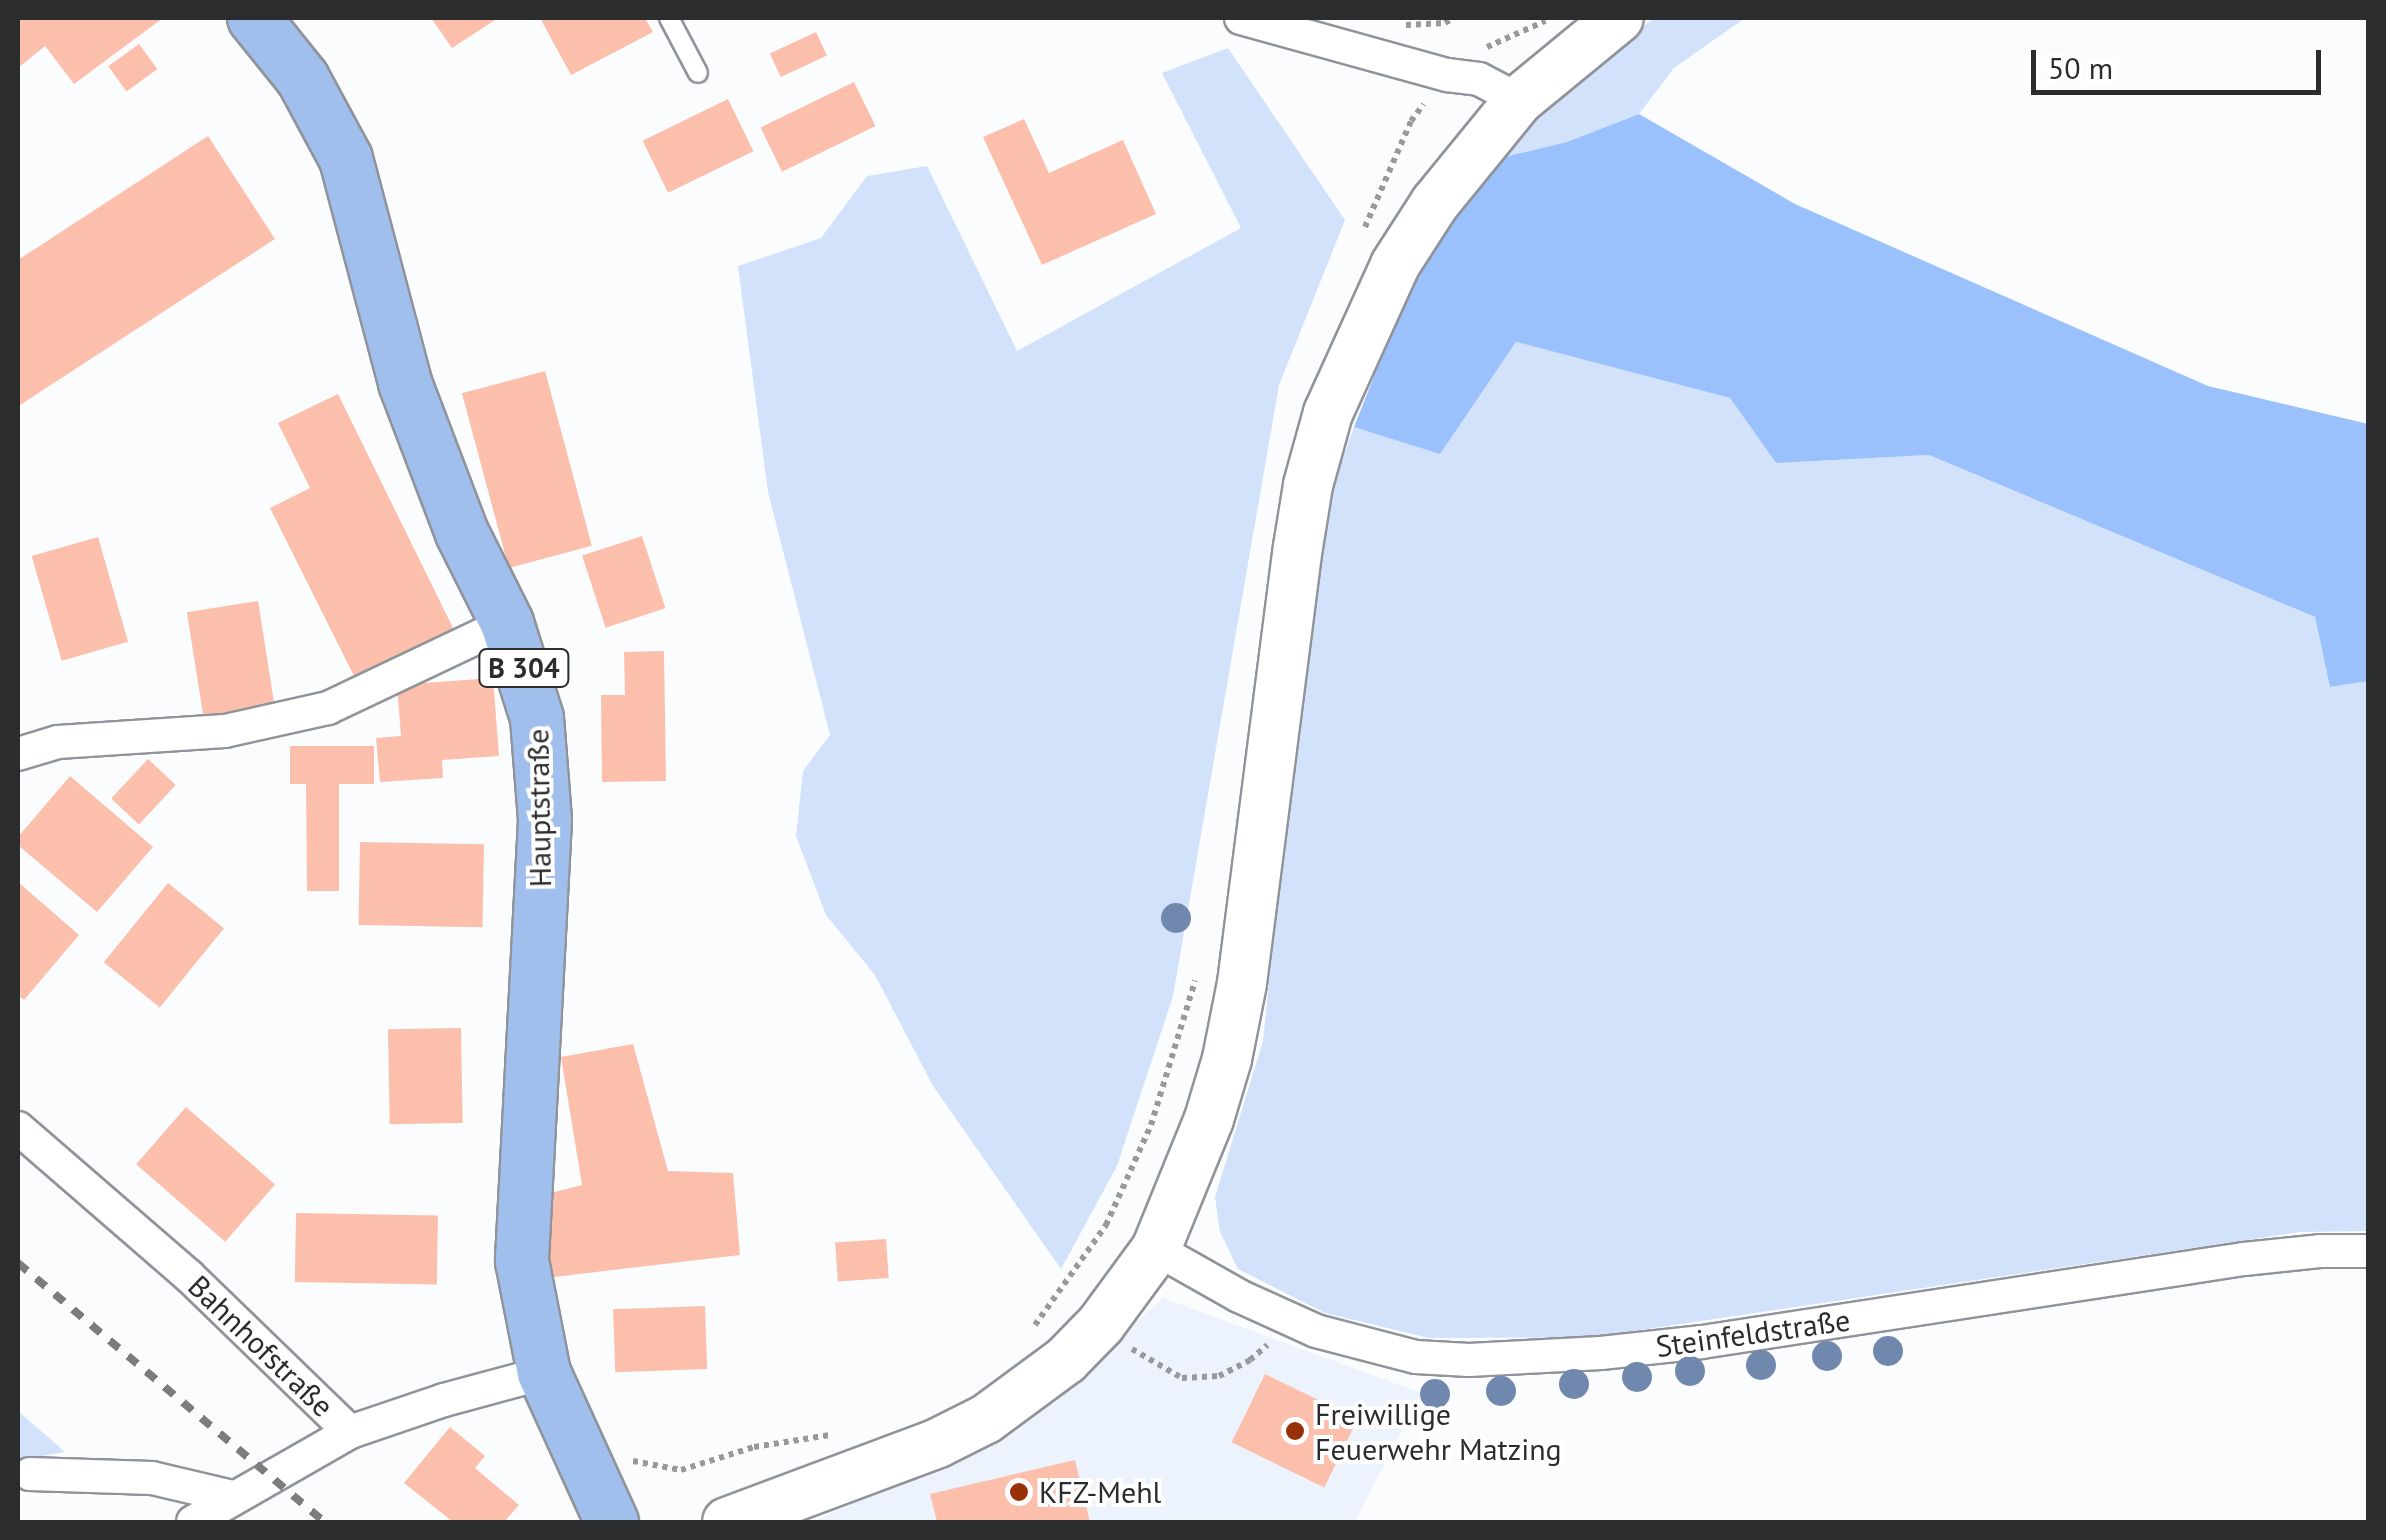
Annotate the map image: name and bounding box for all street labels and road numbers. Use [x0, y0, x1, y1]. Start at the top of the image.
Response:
road number: B 304 [476, 645, 572, 691]
street label: Hauptstraße [520, 728, 558, 888]
street label: Bahnhofstraße [181, 1268, 341, 1424]
street label: Steinfeldstraße [1654, 1302, 1852, 1364]

